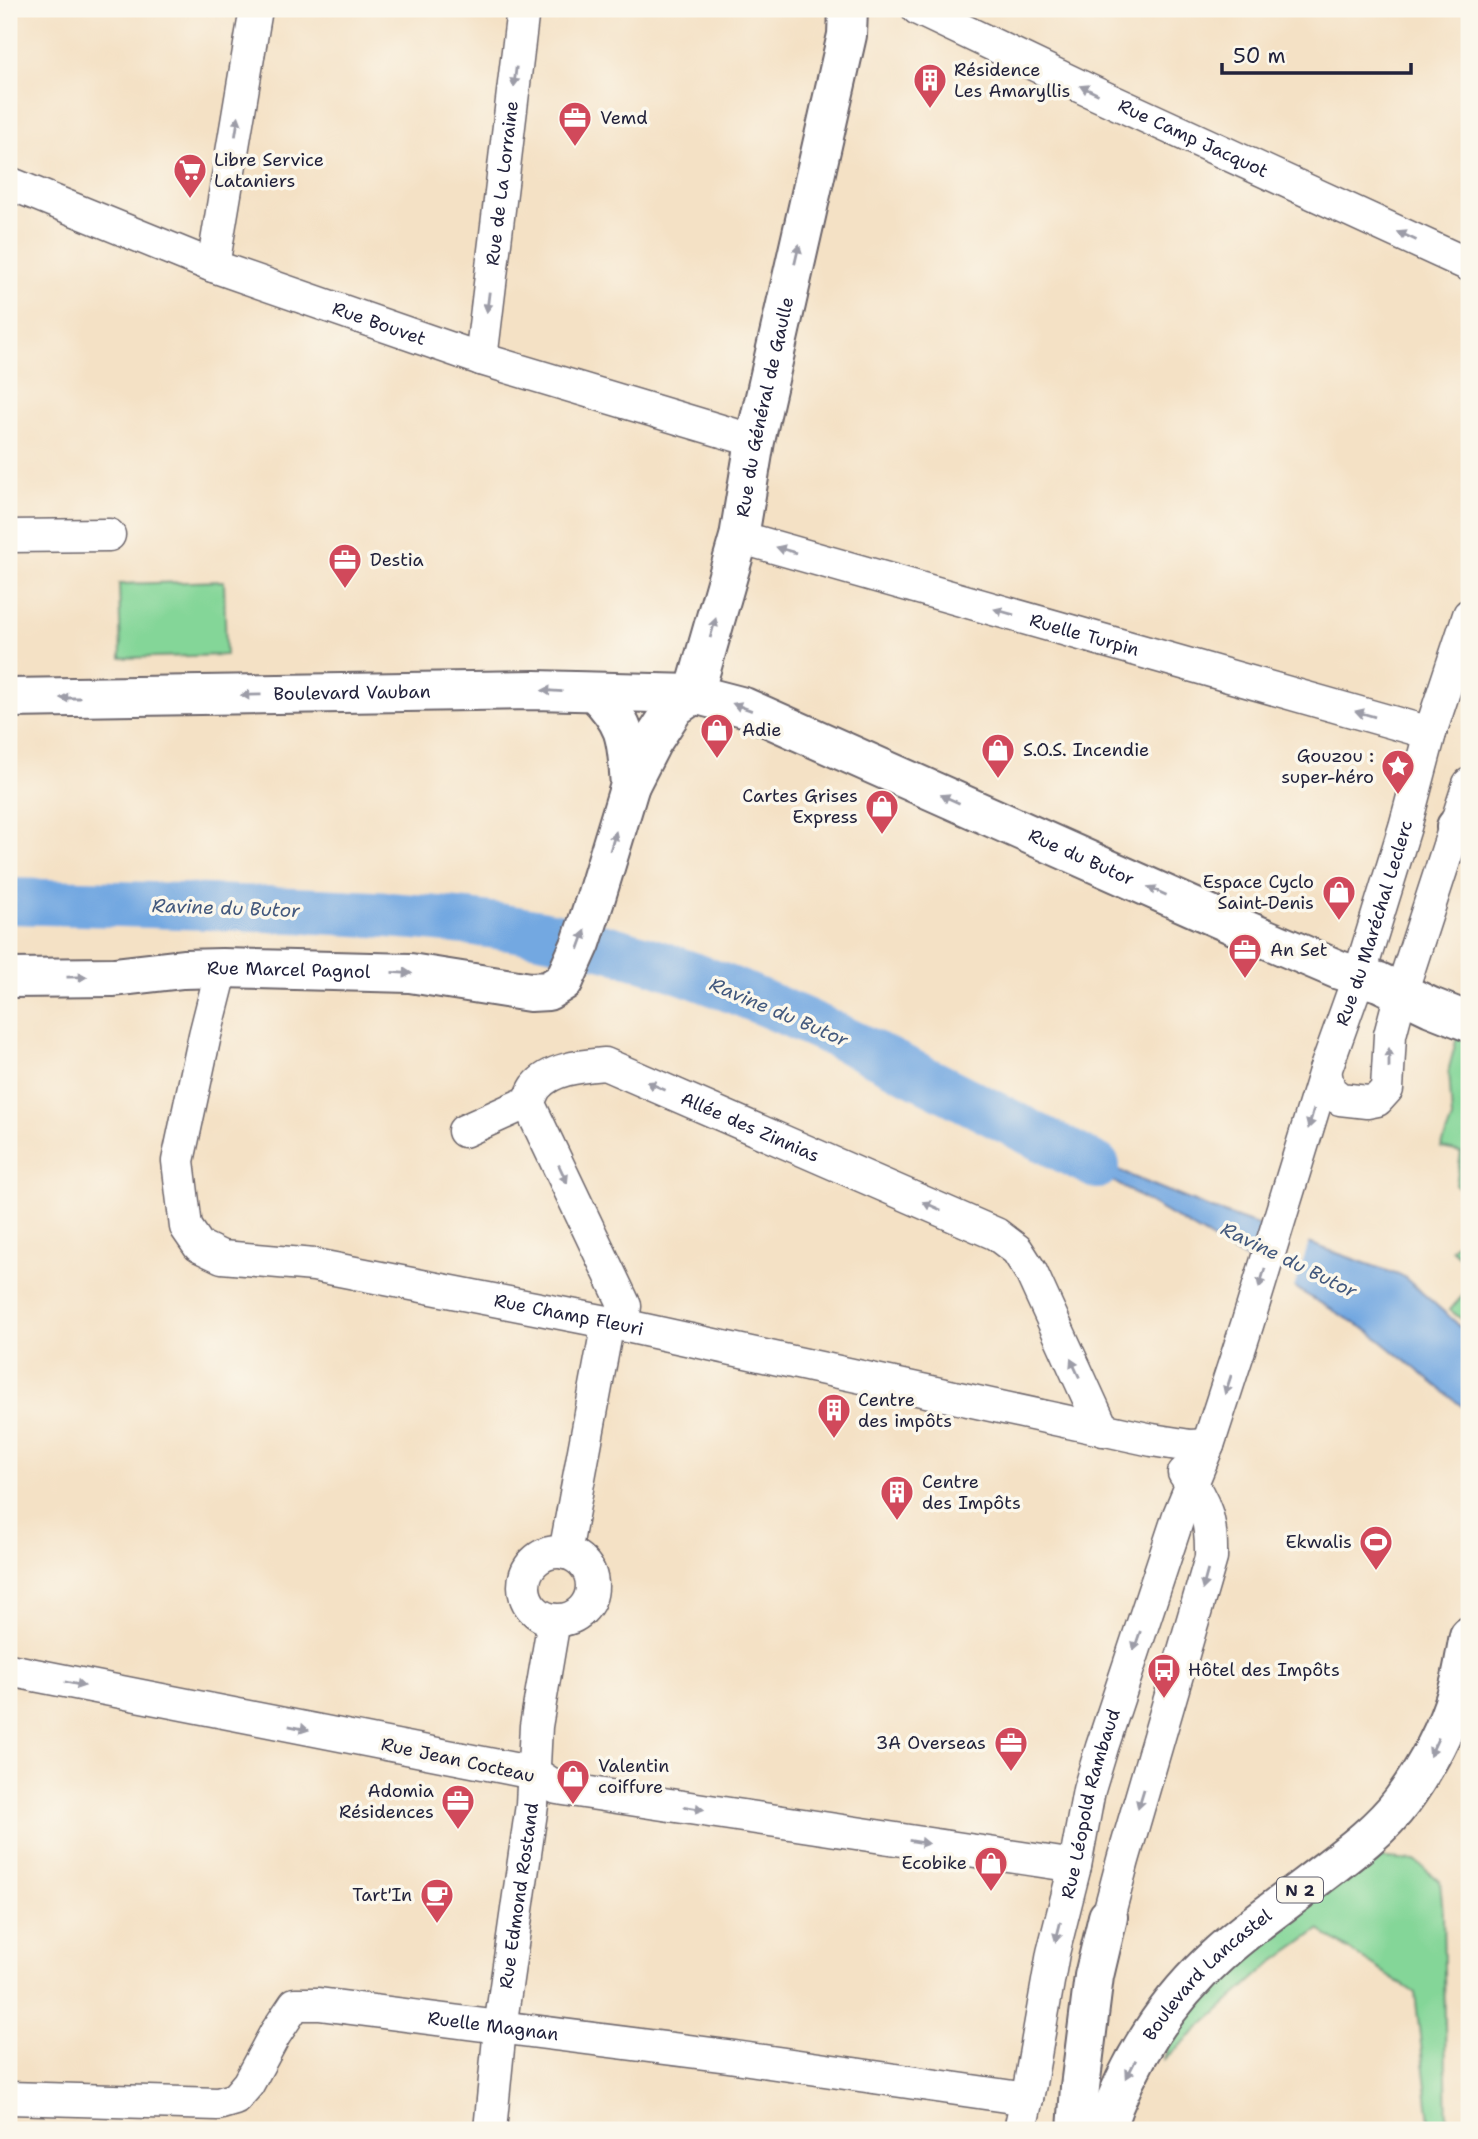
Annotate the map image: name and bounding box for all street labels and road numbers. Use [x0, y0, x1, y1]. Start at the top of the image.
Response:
street label: Rue Camp Jacquot [1114, 94, 1272, 183]
street label: Rue de La Lorraine [480, 99, 524, 267]
street label: Rue du Général de Gaulle [731, 295, 799, 519]
street label: Rue Bouvet [329, 296, 429, 351]
street label: Ruelle Turpin [1027, 608, 1142, 662]
street label: Boulevard Vauban [273, 680, 431, 706]
street label: Rue du Maréchal Leclerc [1330, 818, 1418, 1029]
street label: Rue du Butor [1024, 823, 1138, 891]
street label: Rue Marcel Pagnol [206, 956, 371, 984]
street label: Allée des Zinnias [677, 1086, 823, 1168]
street label: Rue Champ Fleuri [492, 1288, 646, 1341]
street label: Rue Léopold Rambaud [1055, 1706, 1126, 1901]
street label: Rue Jean Cocteau [379, 1732, 537, 1788]
street label: Rue Edmond Rostand [494, 1801, 544, 1990]
road number: N 2 [1277, 1878, 1323, 1902]
street label: Boulevard Lancastel [1138, 1903, 1277, 2045]
street label: Ruelle Magnan [426, 2006, 560, 2046]

